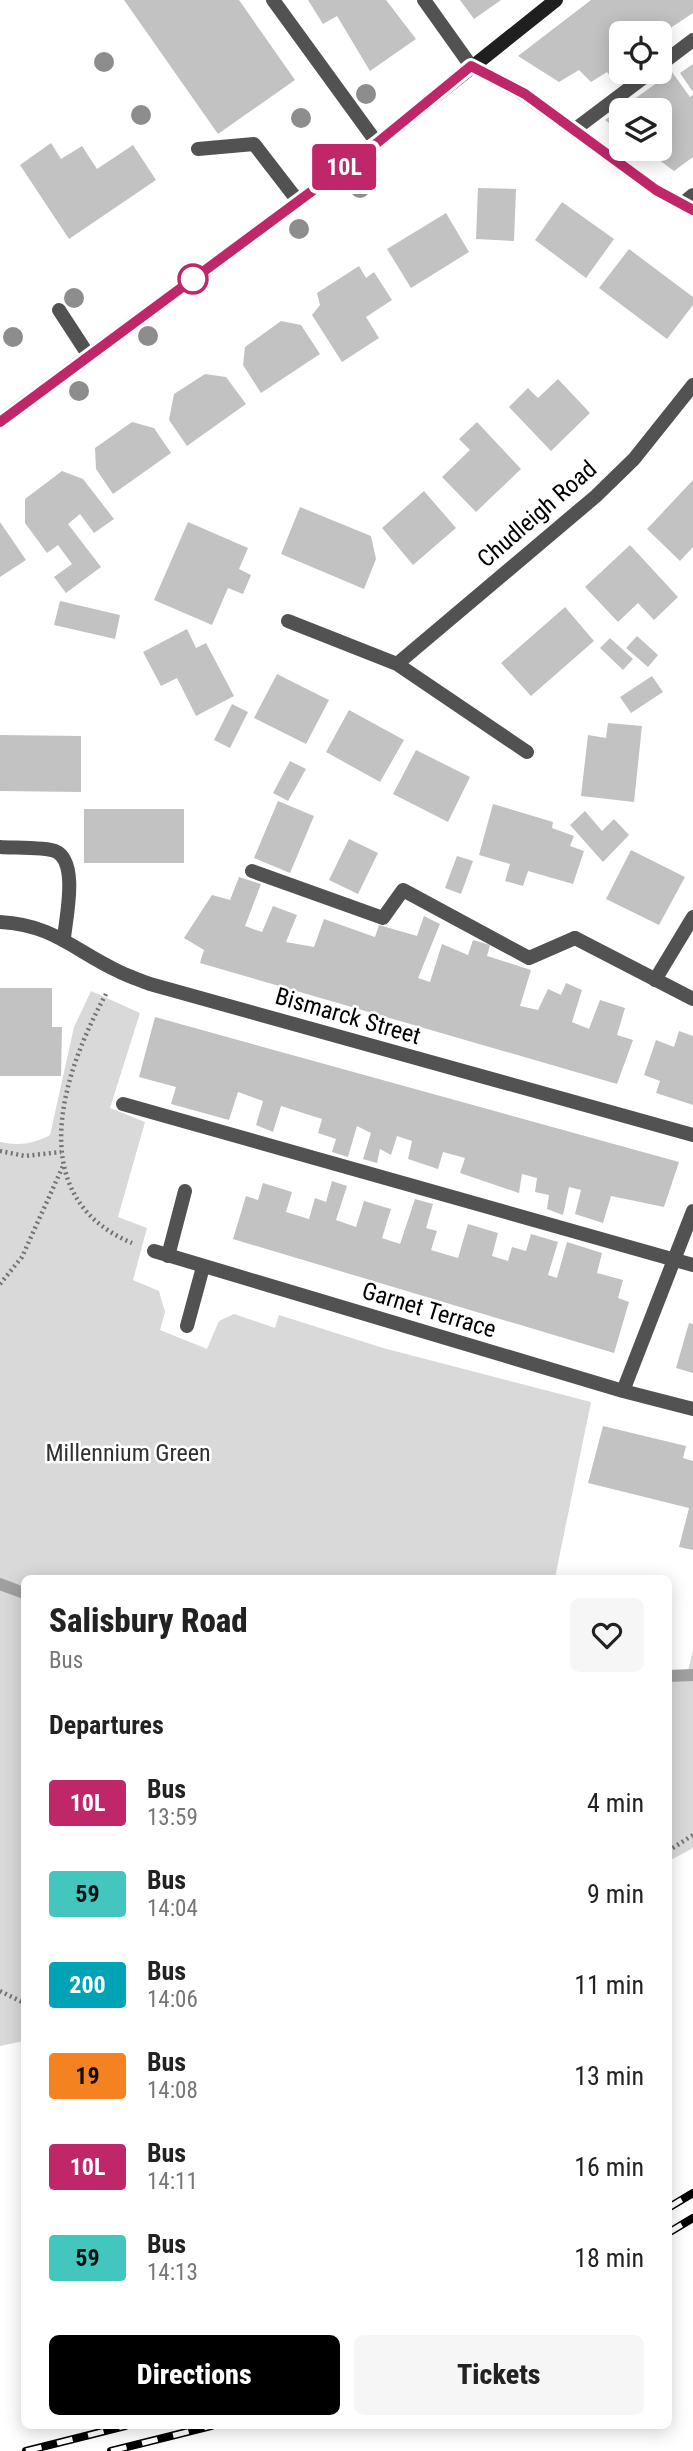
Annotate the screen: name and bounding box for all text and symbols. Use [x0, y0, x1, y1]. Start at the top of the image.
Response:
map controls [609, 21, 672, 161]
button: locate [609, 21, 672, 84]
button: layers [609, 98, 672, 161]
line badge: 10L [304, 144, 384, 190]
text: 10L [326, 153, 362, 181]
unlabelled marker [178, 264, 208, 294]
street label: Chudleigh Road [472, 455, 602, 573]
street label: Bismarck Street [272, 982, 424, 1050]
street label: Garnet Terrace [359, 1276, 499, 1344]
park label: Millennium Green [45, 1439, 211, 1467]
button: heart [570, 1598, 644, 1672]
text: Salisbury Road [49, 1601, 248, 1640]
text: Bus [49, 1647, 83, 1674]
text: Departures [49, 1710, 164, 1740]
text: Bus [147, 1774, 186, 1804]
text: 4 min [587, 1788, 644, 1818]
text: 10L [70, 1789, 105, 1817]
text: 13:59 [147, 1804, 198, 1831]
text: Bus [147, 1865, 186, 1895]
text: 9 min [587, 1879, 644, 1909]
text: 59 [75, 1880, 100, 1908]
text: 14:04 [147, 1895, 198, 1922]
text: Bus [147, 1956, 186, 1986]
text: 11 min [574, 1970, 644, 2000]
text: 200 [69, 1971, 106, 1999]
text: 14:06 [147, 1986, 198, 2013]
text: Bus [147, 2047, 186, 2077]
text: 13 min [574, 2061, 644, 2091]
text: 19 [75, 2062, 100, 2090]
text: 14:08 [147, 2077, 198, 2104]
text: Bus [147, 2138, 186, 2168]
text: 16 min [574, 2152, 644, 2182]
text: 10L [70, 2153, 105, 2181]
text: 14:11 [147, 2168, 198, 2195]
text: Bus [147, 2229, 186, 2259]
text: 18 min [574, 2243, 644, 2273]
text: 59 [75, 2244, 100, 2272]
text: 14:13 [147, 2259, 198, 2286]
button: Directions [49, 2335, 340, 2415]
button: Tickets [354, 2335, 644, 2415]

